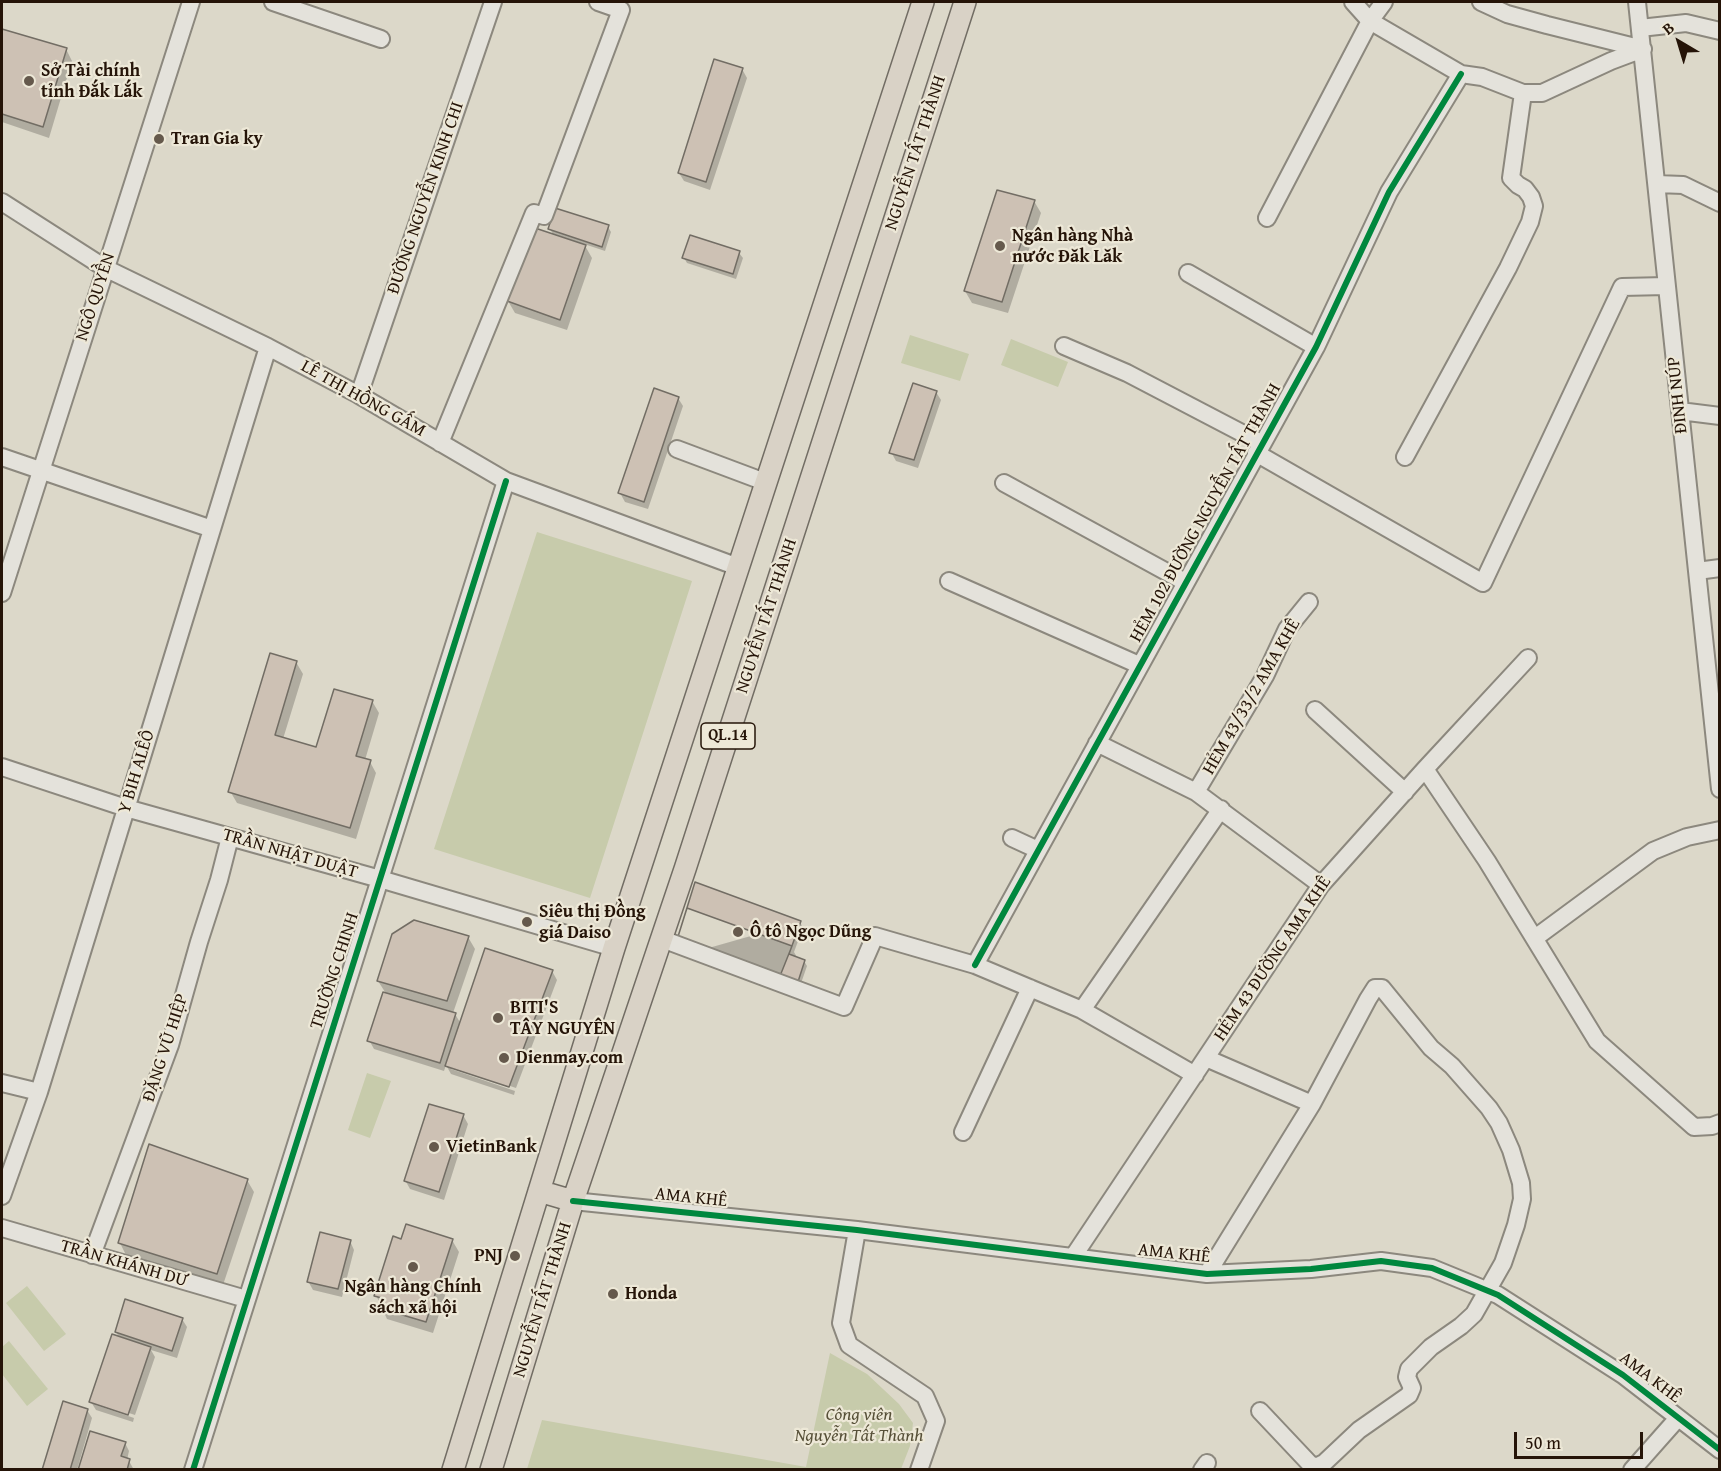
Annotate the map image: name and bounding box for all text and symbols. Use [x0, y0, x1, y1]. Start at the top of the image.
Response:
north arrow [1649, 12, 1709, 72]
text: B [1657, 15, 1679, 40]
place label: Sở Tài chính tỉnh Đắk Lắk [41, 60, 143, 103]
street label: NGUYỄN TẤT THÀNH [881, 73, 951, 233]
marker: Sở Tài chính tỉnh Đắk Lắk [22, 74, 36, 88]
street label: ĐƯỜNG NGUYỄN KINH CHI [383, 99, 469, 297]
place label: Tran Gia ky [171, 128, 263, 150]
marker: Tran Gia ky [152, 132, 166, 146]
place label: Ngân hàng Nhà nước Đăk Lăk [1012, 225, 1133, 268]
marker: Ngân hàng Nhà nước Đăk Lăk [993, 239, 1007, 253]
street label: NGÔ QUYỀN [72, 250, 120, 344]
street label: ĐINH NÚP [1663, 355, 1693, 435]
street label: LÊ THỊ HỒNG GẤM [297, 356, 429, 442]
street label: HẺM 102 ĐƯỜNG NGUYỄN TẤT THÀNH [1126, 380, 1286, 646]
street label: NGUYỄN TẤT THÀNH [732, 536, 802, 696]
street label: HẺM 43/33/2 AMA KHÊ [1199, 615, 1305, 779]
road number: QL.14 [701, 723, 755, 749]
street label: Y BIH ALÊÔ [114, 728, 160, 816]
street label: TRẦN NHẬT DUẬT [220, 824, 360, 884]
street label: HẺM 43 ĐƯỜNG AMA KHÊ [1210, 872, 1336, 1046]
place label: Siêu thị Đồng giá Daiso [539, 901, 646, 944]
street label: TRƯỜNG CHINH [306, 910, 364, 1032]
marker: Siêu thị Đồng giá Daiso [520, 915, 534, 929]
place label: Ô tô Ngọc Dũng [750, 921, 871, 943]
marker: Ô tô Ngọc Dũng [731, 925, 745, 939]
street label: ĐẶNG VŨ HIỆP [138, 991, 194, 1105]
place label: BITI'S TÂY NGUYÊN [510, 997, 615, 1040]
marker: BITI'S TÂY NGUYÊN [491, 1011, 505, 1025]
place label: Dienmay.com [516, 1047, 623, 1069]
marker: Dienmay.com [497, 1051, 511, 1065]
place label: VietinBank [446, 1136, 537, 1158]
marker: VietinBank [427, 1140, 441, 1154]
street label: AMA KHÊ [654, 1183, 728, 1213]
street label: NGUYỄN TẤT THÀNH [509, 1220, 577, 1380]
street label: TRẦN KHÁNH DƯ [58, 1235, 190, 1293]
street label: AMA KHÊ [1137, 1239, 1211, 1269]
place label: PNJ [474, 1245, 503, 1267]
marker: PNJ [508, 1249, 522, 1263]
marker: Ngân hàng Chính sách xã hội [406, 1260, 420, 1274]
place label: Ngân hàng Chính sách xã hội [345, 1276, 481, 1318]
place label: Honda [625, 1283, 677, 1305]
marker: Honda [606, 1287, 620, 1301]
street label: AMA KHÊ [1615, 1348, 1685, 1408]
park label: Công viên Nguyễn Tất Thành [795, 1404, 923, 1446]
scale bar [1517, 1420, 1646, 1458]
text: 50 m [1525, 1429, 1561, 1456]

